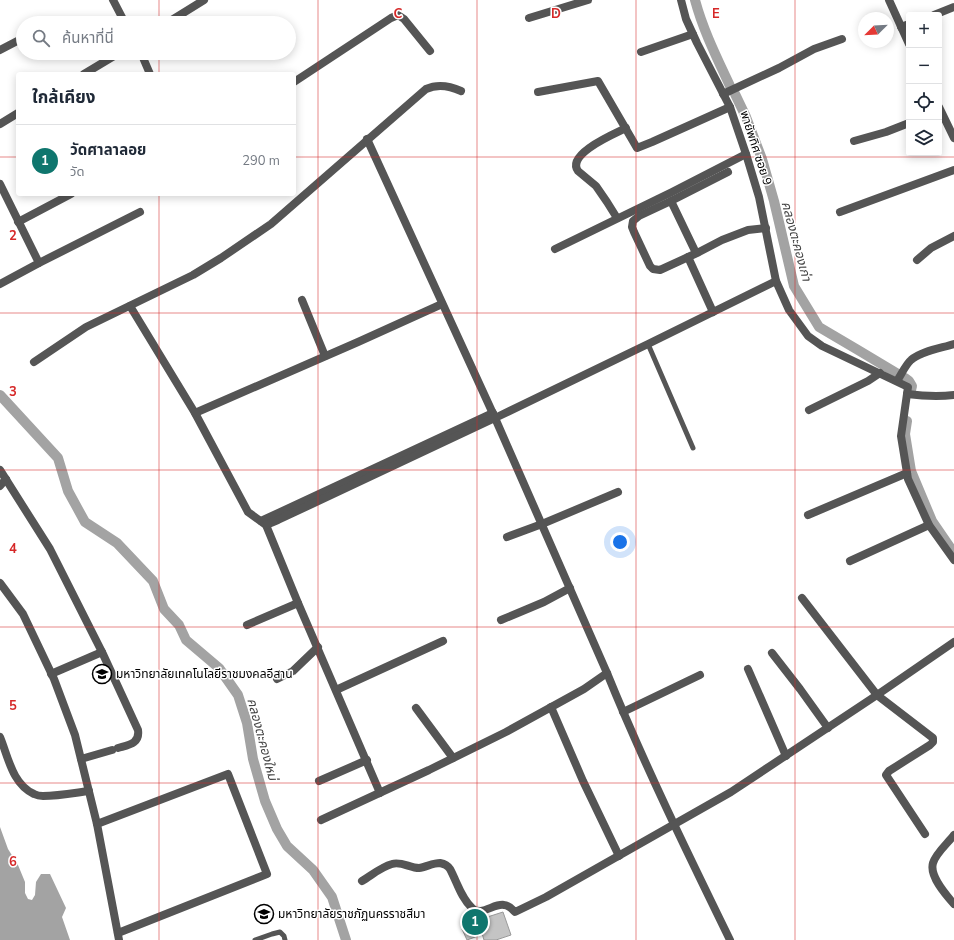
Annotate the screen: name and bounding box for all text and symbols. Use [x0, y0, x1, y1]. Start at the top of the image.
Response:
text: C [394, 5, 403, 23]
text: D [551, 5, 561, 23]
text: E [712, 5, 720, 23]
north arrow [858, 12, 894, 48]
map controls [906, 12, 942, 156]
button: + [906, 12, 942, 48]
search box [16, 16, 296, 60]
icon: search [30, 27, 52, 49]
text: ค้นหาที่นี่ [62, 28, 114, 48]
button: − [906, 48, 942, 84]
button: locate [906, 84, 942, 120]
text: ใกล้เคียง [32, 86, 95, 109]
street label: พายัพทิศ ซอย 9 [736, 109, 776, 187]
button: layers [906, 120, 942, 156]
text: วัดศาลาลอย [70, 140, 146, 160]
text: 1 [41, 152, 49, 170]
text: 290 m [242, 152, 280, 170]
text: วัด [70, 163, 84, 181]
water label: คลองตะคองเก่า [777, 199, 816, 284]
text: 2 [9, 227, 17, 245]
text: 3 [9, 383, 17, 401]
your location [610, 532, 630, 552]
text: 4 [9, 540, 17, 558]
school or university icon: มหาวิทยาลัยเทคโนโลยีราชมงคลอีสาน [91, 663, 113, 685]
place label: มหาวิทยาลัยเทคโนโลยีราชมงคลอีสาน [116, 666, 293, 682]
water label: คลองตะคองใหม่ [242, 696, 282, 784]
text: 5 [9, 697, 17, 715]
text: 6 [9, 853, 17, 871]
school or university icon: มหาวิทยาลัยราชภัฏนครราชสีมา [253, 903, 275, 925]
place label: มหาวิทยาลัยราชภัฏนครราชสีมา [278, 906, 425, 922]
pin: 1 [462, 907, 488, 937]

